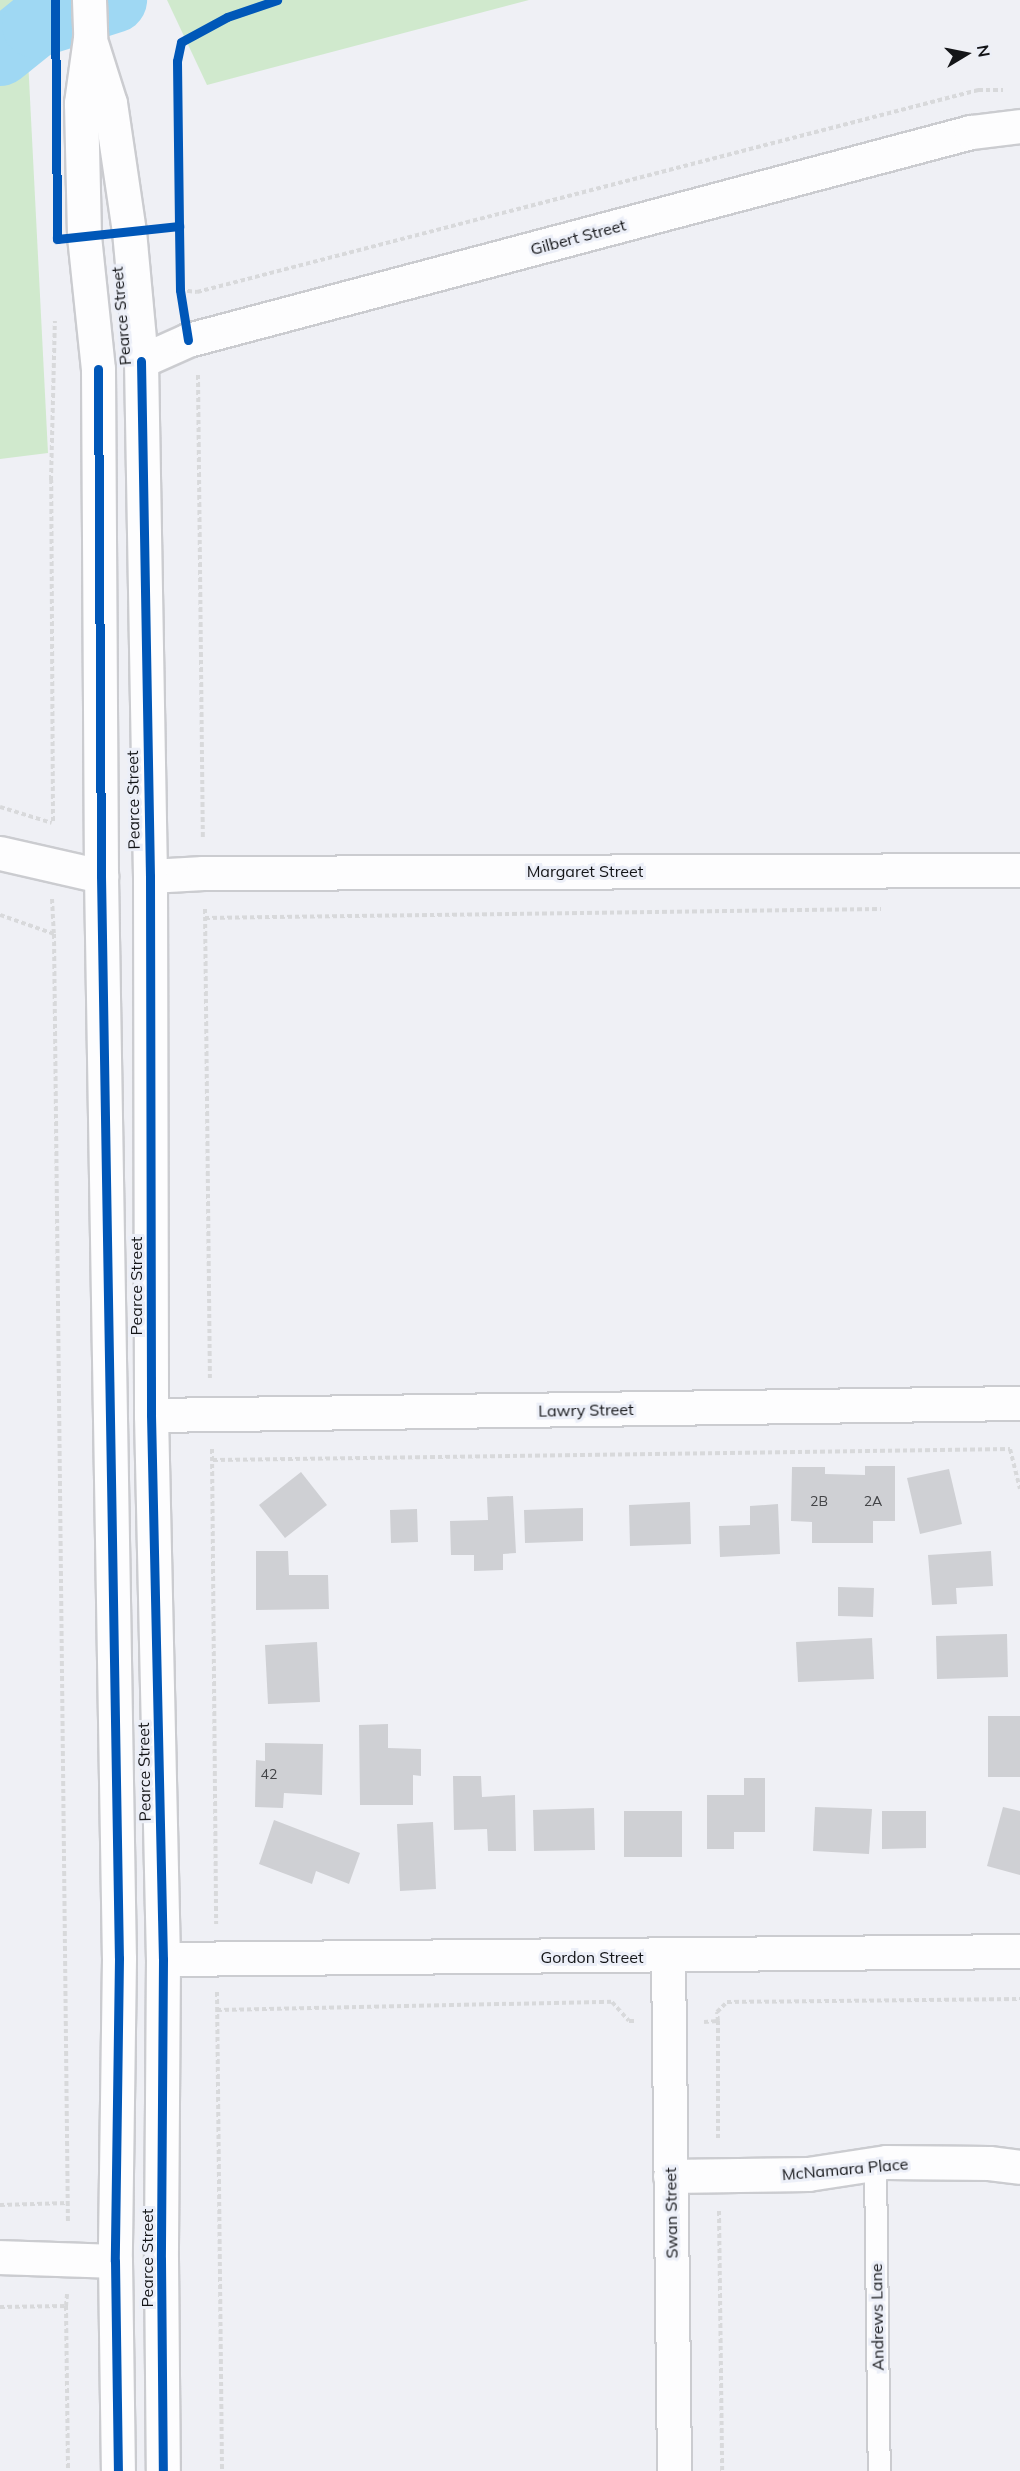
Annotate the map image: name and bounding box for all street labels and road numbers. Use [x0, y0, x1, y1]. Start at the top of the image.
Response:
street label: Gilbert Street [528, 215, 628, 259]
street label: Pearce Street [107, 266, 135, 366]
street label: Pearce Street [123, 750, 143, 850]
street label: Margaret Street [527, 861, 643, 881]
street label: Pearce Street [126, 1237, 146, 1335]
street label: Lawry Street [538, 1400, 634, 1420]
street label: Pearce Street [134, 1722, 154, 1822]
street label: Gordon Street [540, 1947, 644, 1967]
street label: McNamara Place [781, 2154, 909, 2184]
street label: Swan Street [661, 2167, 681, 2259]
street label: Pearce Street [137, 2209, 157, 2307]
street label: Andrews Lane [866, 2263, 888, 2371]

